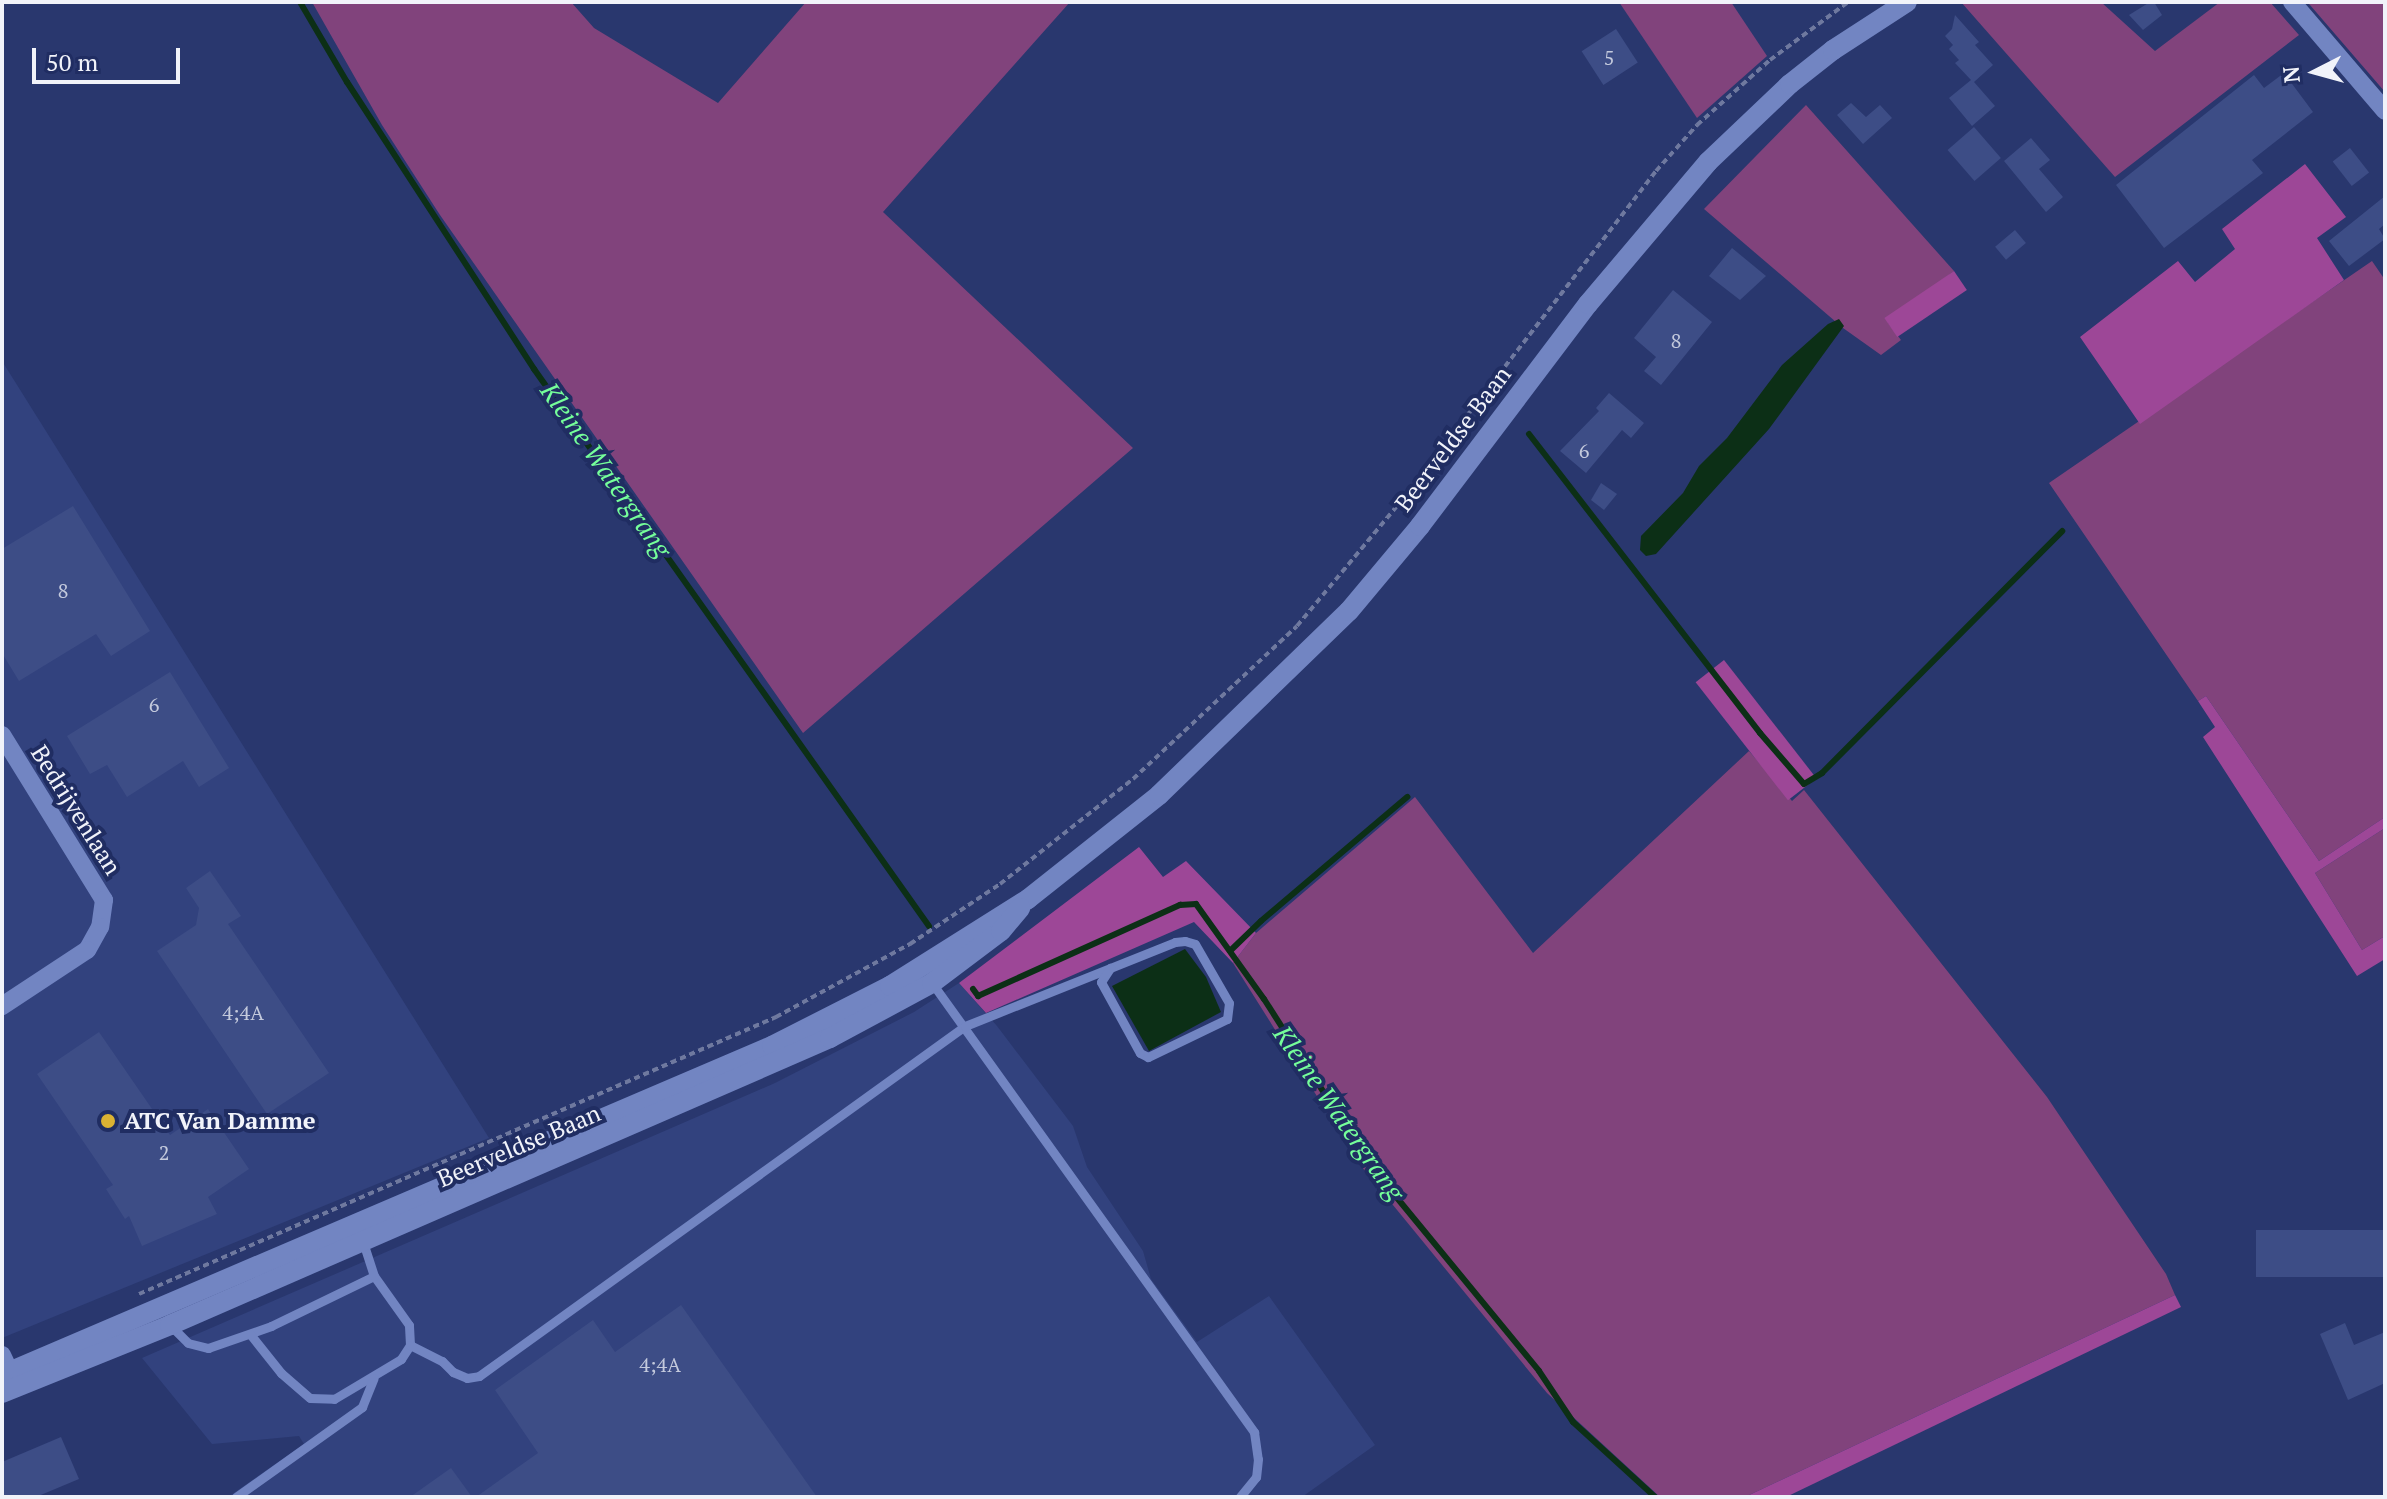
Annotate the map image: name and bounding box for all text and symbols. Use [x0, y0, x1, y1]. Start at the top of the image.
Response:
scale bar [36, 32, 184, 82]
north arrow [2275, 32, 2355, 112]
house number: 5 [1604, 45, 1614, 69]
text: 50 m [46, 46, 98, 78]
text: N [2275, 65, 2306, 84]
house number: 8 [1671, 328, 1681, 352]
street label: Beerveldse Baan [1389, 361, 1517, 517]
water label: Kleine Watergrang [534, 376, 678, 564]
house number: 6 [1579, 438, 1589, 462]
house number: 8 [58, 578, 68, 602]
house number: 6 [149, 692, 159, 716]
street label: Bedrijvenlaan [25, 740, 127, 880]
house number: 4;4A [222, 1000, 264, 1024]
water label: Kleine Watergrang [1267, 1019, 1411, 1207]
street label: Beerveldse Baan [433, 1099, 605, 1193]
place label: ATC Van Damme [124, 1107, 316, 1135]
marker: ATC Van Damme [99, 1112, 117, 1130]
house number: 2 [159, 1140, 169, 1164]
house number: 4;4A [639, 1352, 681, 1376]

